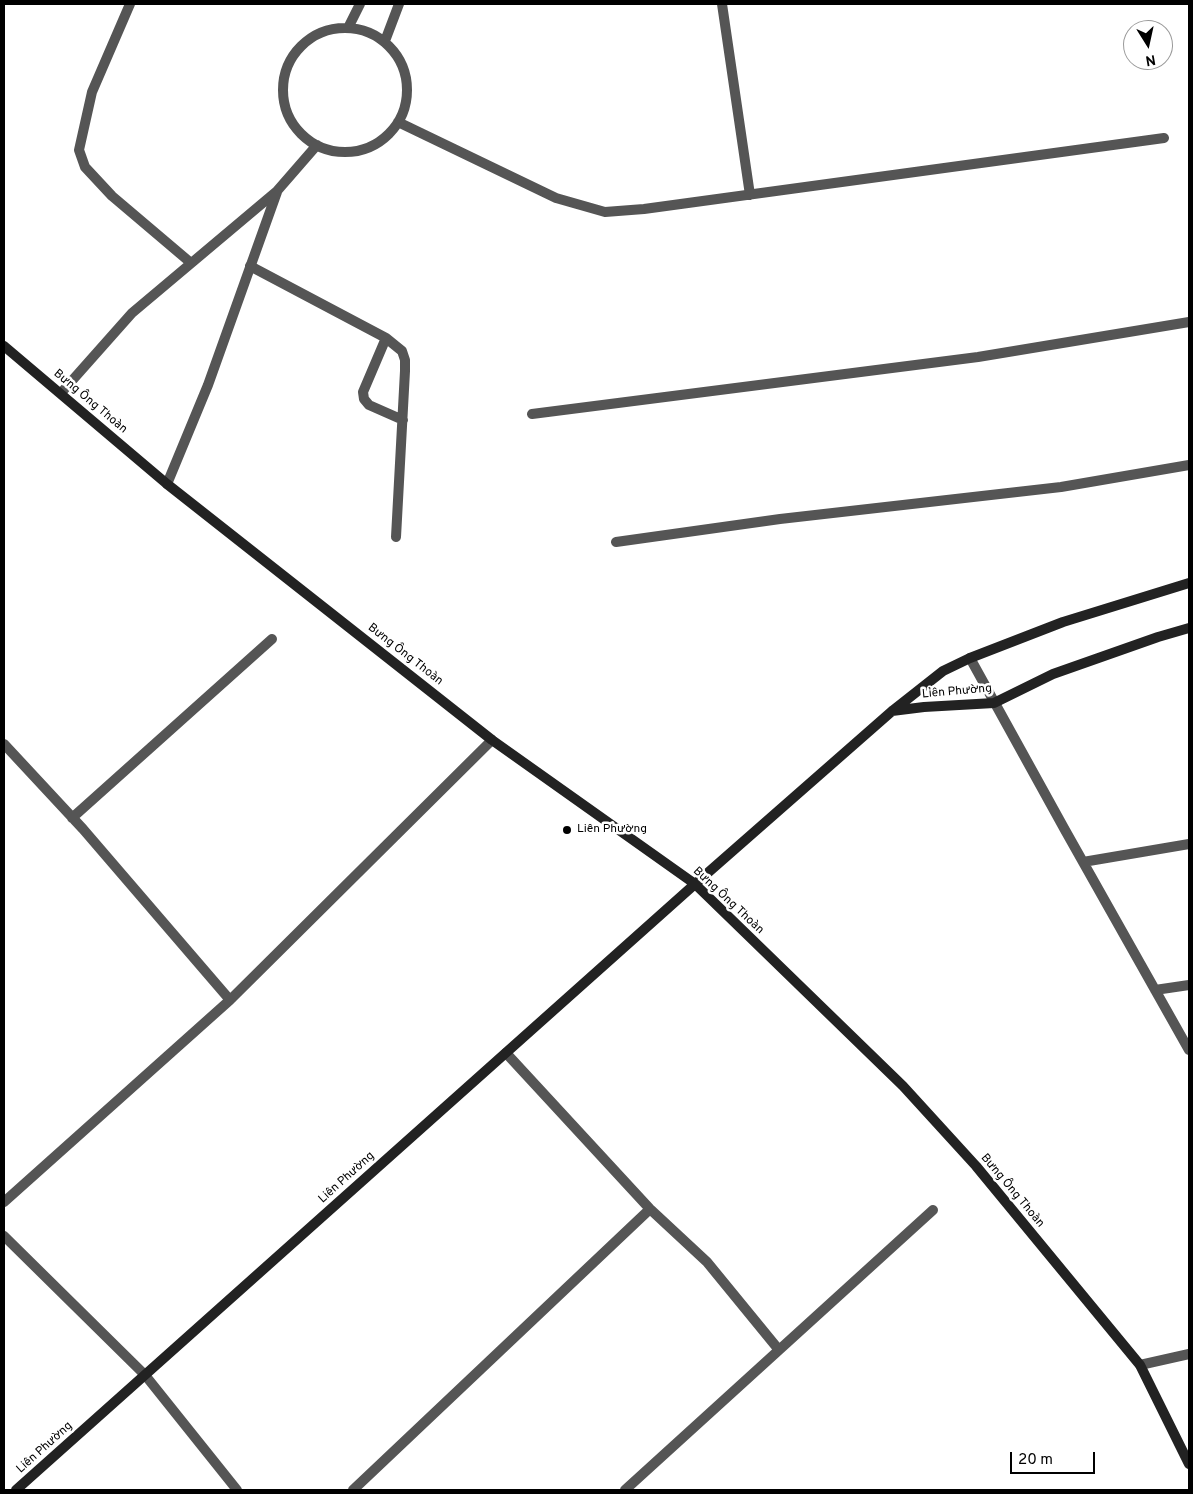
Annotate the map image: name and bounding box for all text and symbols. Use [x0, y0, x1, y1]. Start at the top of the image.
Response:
north arrow [1123, 20, 1173, 70]
text: N [1144, 50, 1157, 69]
street label: Bưng Ông Thoàn [50, 367, 130, 437]
street label: Bưng Ông Thoàn [364, 621, 446, 689]
street label: Liên Phường [921, 682, 993, 702]
place label: Liên Phường [577, 823, 647, 837]
marker: Liên Phường [561, 824, 573, 836]
street label: Bưng Ông Thoàn [690, 864, 766, 938]
street label: Liên Phường [316, 1149, 378, 1207]
street label: Bưng Ông Thoàn [977, 1151, 1047, 1231]
street label: Liên Phường [14, 1419, 76, 1477]
scale bar [1013, 1442, 1098, 1474]
text: 20 m [1018, 1451, 1053, 1470]

